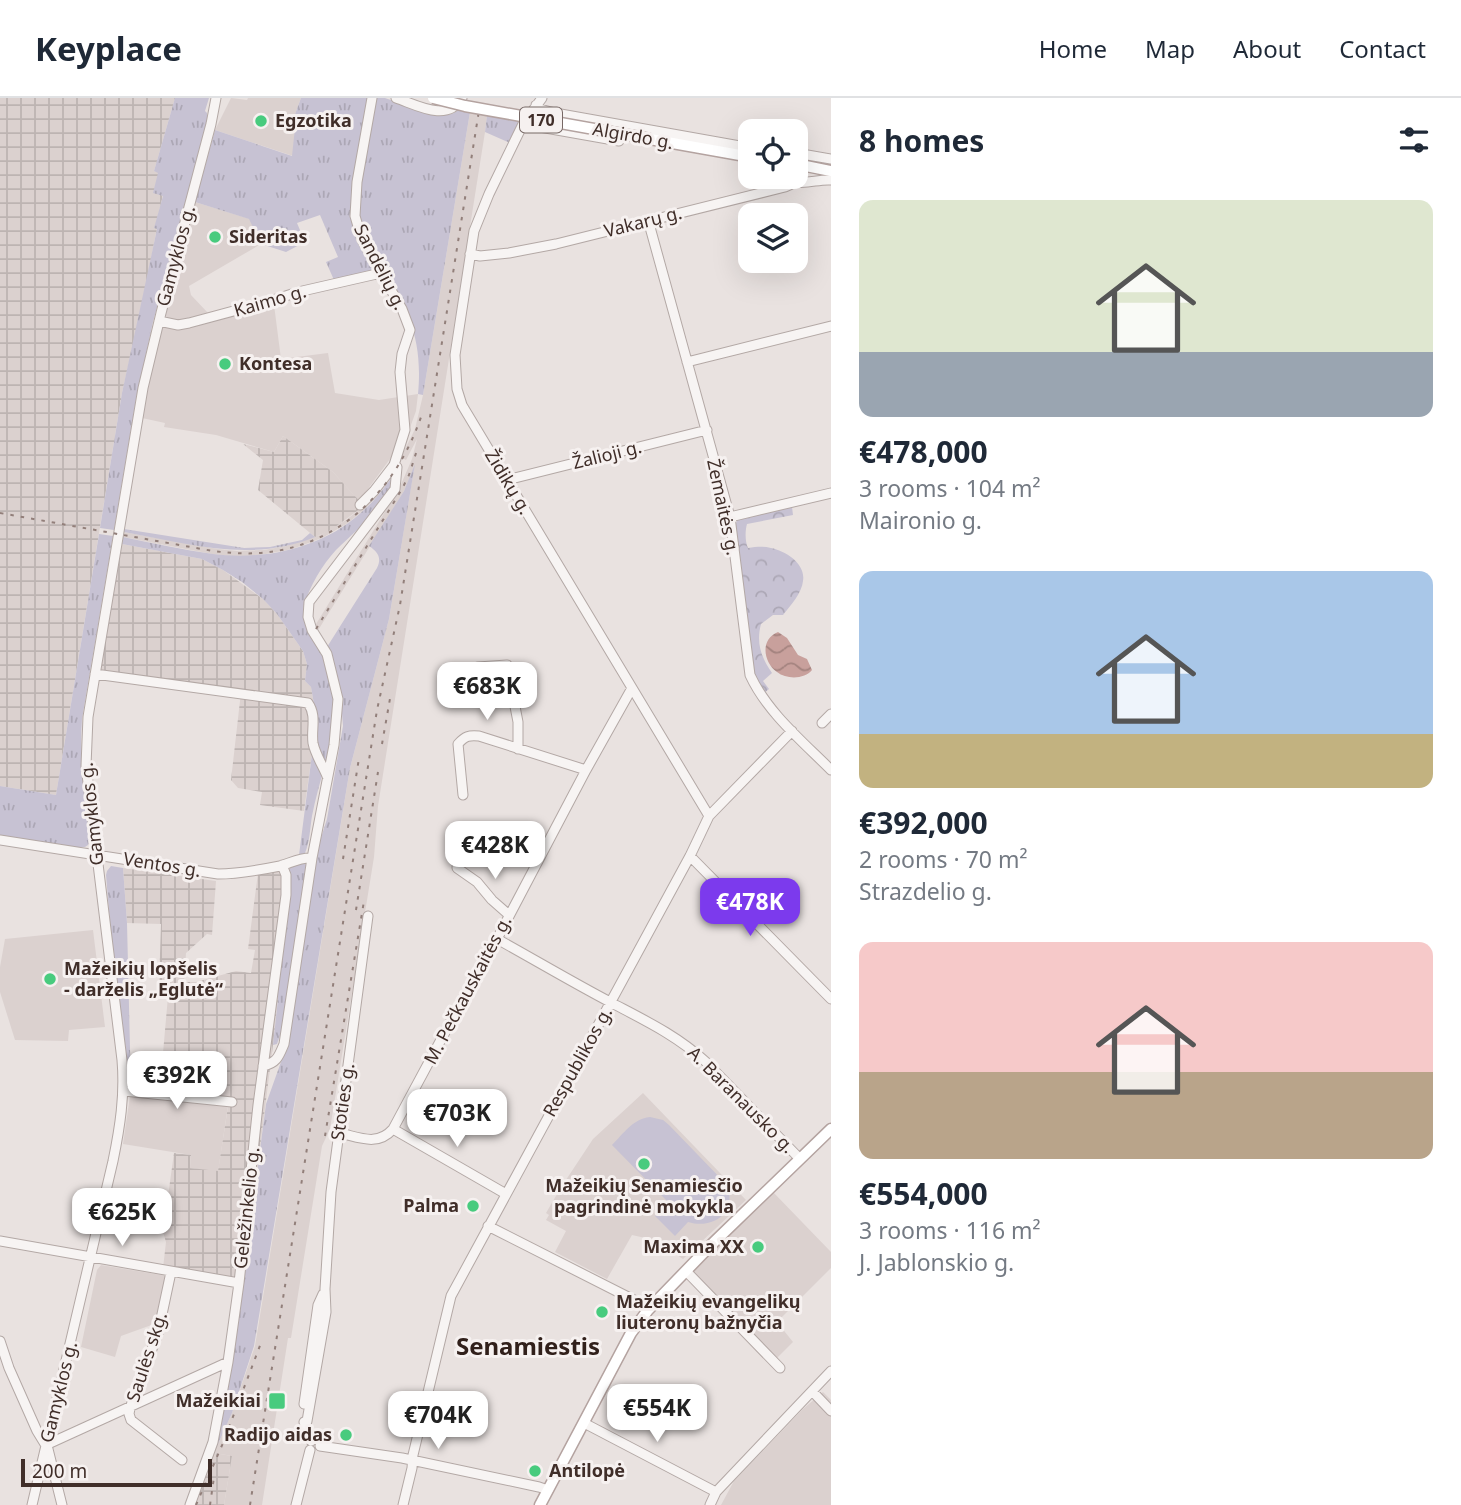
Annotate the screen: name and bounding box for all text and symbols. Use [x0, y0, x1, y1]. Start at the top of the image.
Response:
text: Keyplace [35, 26, 182, 71]
text: Home [1039, 32, 1107, 65]
text: Map [1145, 32, 1195, 65]
text: About [1233, 32, 1301, 65]
text: Contact [1339, 32, 1426, 65]
place label: Egzotika [275, 108, 352, 132]
road number: 170 [520, 108, 562, 132]
marker: Egzotika [253, 113, 269, 129]
street label: Algirdo g. [591, 116, 675, 154]
map controls [738, 119, 808, 273]
button: locate [738, 119, 808, 189]
text: 8 homes [859, 120, 984, 161]
icon: filters [1395, 121, 1433, 159]
street label: Vakarų g. [601, 200, 684, 242]
street label: Gamyklos g. [150, 203, 200, 309]
button: layers [738, 203, 808, 273]
street label: Sandėlių g. [349, 220, 413, 314]
place label: Sideritas [229, 224, 307, 248]
marker: Sideritas [207, 229, 223, 245]
icon: home [1083, 245, 1209, 371]
street label: Kaimo g. [231, 278, 309, 322]
place label: Kontesa [239, 351, 312, 375]
marker: Kontesa [217, 356, 233, 372]
text: €478,000 [859, 431, 988, 472]
street label: Žalioji g. [570, 434, 644, 474]
street label: Židikų g. [480, 444, 538, 519]
street label: Žemaitės g. [702, 456, 746, 557]
text: 3 rooms · 104 m² [859, 472, 1041, 504]
text: Maironio g. [859, 504, 982, 536]
icon: home [1083, 616, 1209, 742]
pin: €683K [438, 662, 536, 722]
text: €683K [453, 669, 521, 701]
street label: Gamyklos g. [74, 761, 108, 867]
text: €392,000 [859, 802, 988, 843]
pin: €428K [446, 822, 544, 881]
text: €428K [461, 828, 529, 860]
text: 2 rooms · 70 m² [859, 843, 1028, 875]
street label: Ventos g. [122, 846, 203, 882]
text: Strazdelio g. [859, 875, 992, 907]
pin: €478K [701, 878, 799, 938]
text: €478K [716, 885, 784, 917]
street label: M. Pečkauskaitės g. [418, 911, 516, 1068]
place label: Mažeikių lopšelis - darželis „Eglutė“ [64, 956, 223, 1001]
marker: Mažeikių lopšelis - darželis „Eglutė“ [42, 971, 58, 987]
icon: home [1083, 987, 1209, 1113]
street label: Respublikos g. [537, 1002, 617, 1121]
street label: A. Baranausko g. [683, 1041, 800, 1158]
pin: €392K [128, 1052, 226, 1111]
text: €392K [143, 1058, 211, 1090]
street label: Stoties g. [325, 1062, 359, 1142]
pin: €703K [408, 1090, 506, 1149]
text: €703K [423, 1096, 491, 1128]
street label: Geležinkelio g. [228, 1146, 264, 1270]
marker: Mažeikių Senamiesčio pagrindinė mokykla [636, 1156, 652, 1172]
place label: Mažeikių Senamiesčio pagrindinė mokykla [545, 1173, 743, 1218]
text: €554,000 [859, 1173, 988, 1214]
pin: €625K [73, 1188, 171, 1248]
place label: Palma [403, 1193, 459, 1217]
text: €625K [88, 1195, 156, 1227]
marker: Palma [465, 1198, 481, 1214]
text: 3 rooms · 116 m² [859, 1214, 1041, 1246]
place label: Maxima XX [643, 1234, 744, 1258]
marker: Maxima XX [750, 1239, 766, 1255]
text: J. Jablonskio g. [859, 1246, 1014, 1278]
place label: Mažeikių evangelikų liuteronų bažnyčia [616, 1289, 801, 1334]
marker: Mažeikių evangelikų liuteronų bažnyčia [594, 1304, 610, 1320]
street label: Saulės skg. [120, 1309, 172, 1405]
district label: Senamiestis [456, 1329, 600, 1362]
street label: Gamyklos g. [34, 1339, 82, 1445]
pin: €554K [608, 1384, 706, 1444]
place label: Mažeikiai [176, 1388, 261, 1412]
marker: Mažeikiai [267, 1391, 287, 1411]
text: €554K [623, 1391, 691, 1423]
pin: €704K [389, 1392, 487, 1451]
text: €704K [404, 1398, 472, 1430]
place label: Radijo aidas [224, 1422, 332, 1446]
marker: Radijo aidas [338, 1427, 354, 1443]
scale bar [21, 1456, 212, 1488]
text: 200 m [32, 1458, 87, 1484]
place label: Antilopė [549, 1458, 625, 1482]
marker: Antilopė [527, 1463, 543, 1479]

